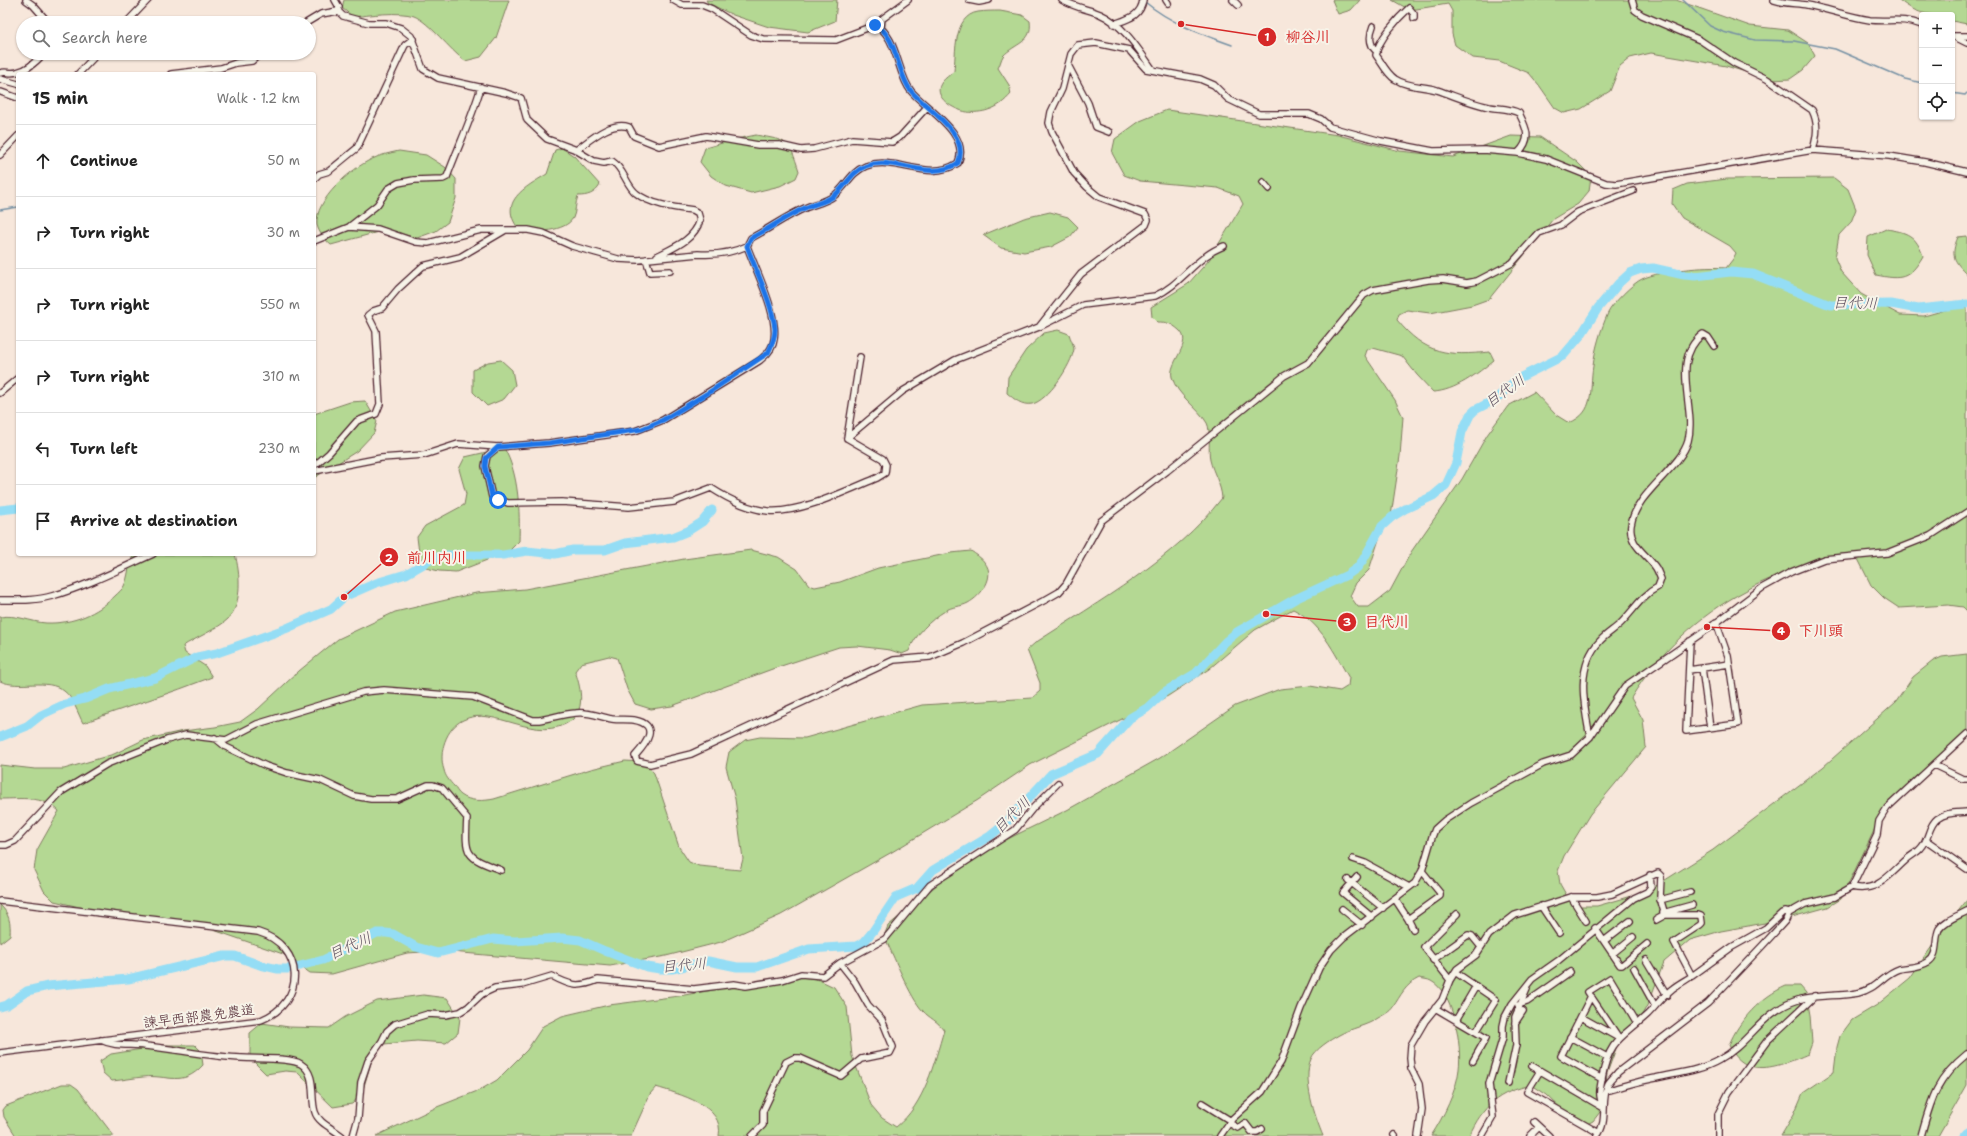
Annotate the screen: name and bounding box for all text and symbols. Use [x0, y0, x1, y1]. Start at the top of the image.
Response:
map controls [1919, 12, 1955, 120]
button: + [1919, 12, 1955, 48]
search box [16, 16, 316, 60]
route end [866, 16, 884, 34]
callout: 柳谷川 [1257, 24, 1338, 51]
icon: search [30, 27, 52, 49]
text: 柳谷川 [1285, 27, 1331, 47]
text: Search here [62, 28, 148, 48]
text: 1 [1264, 29, 1270, 45]
button: − [1919, 48, 1955, 84]
button: locate [1919, 84, 1955, 120]
text: 15 min [32, 87, 88, 109]
text: Walk · 1.2 km [217, 90, 300, 107]
icon: ahead [32, 150, 54, 172]
text: Continue [70, 151, 138, 171]
text: 50 m [267, 152, 300, 169]
icon: right [32, 222, 54, 244]
text: Turn right [70, 223, 150, 243]
text: 30 m [266, 224, 300, 241]
water label: 目代川 [1832, 293, 1878, 313]
icon: right [32, 294, 54, 316]
text: Turn right [70, 295, 150, 315]
text: 550 m [260, 296, 300, 313]
icon: right [32, 366, 54, 388]
text: Turn right [70, 367, 150, 387]
text: 310 m [262, 368, 300, 385]
water label: 目代川 [1481, 370, 1529, 412]
icon: left [32, 438, 54, 460]
text: Turn left [70, 439, 138, 459]
text: 230 m [258, 440, 300, 457]
route start [489, 491, 507, 509]
icon: arrive [32, 510, 54, 532]
text: Arrive at destination [70, 511, 238, 531]
callout: 前川内川 [379, 544, 475, 571]
text: 前川内川 [407, 548, 467, 568]
text: 2 [385, 550, 394, 566]
callout: 目代川 [1337, 609, 1418, 636]
text: 目代川 [1364, 612, 1410, 632]
text: 3 [1343, 614, 1351, 630]
callout: 下川頭 [1771, 617, 1852, 644]
text: 下川頭 [1798, 621, 1844, 641]
text: 4 [1777, 623, 1786, 639]
water label: 目代川 [989, 792, 1035, 838]
water label: 目代川 [325, 928, 375, 964]
water label: 目代川 [661, 953, 707, 977]
street label: 諫早西部農免農道 [142, 1000, 256, 1032]

